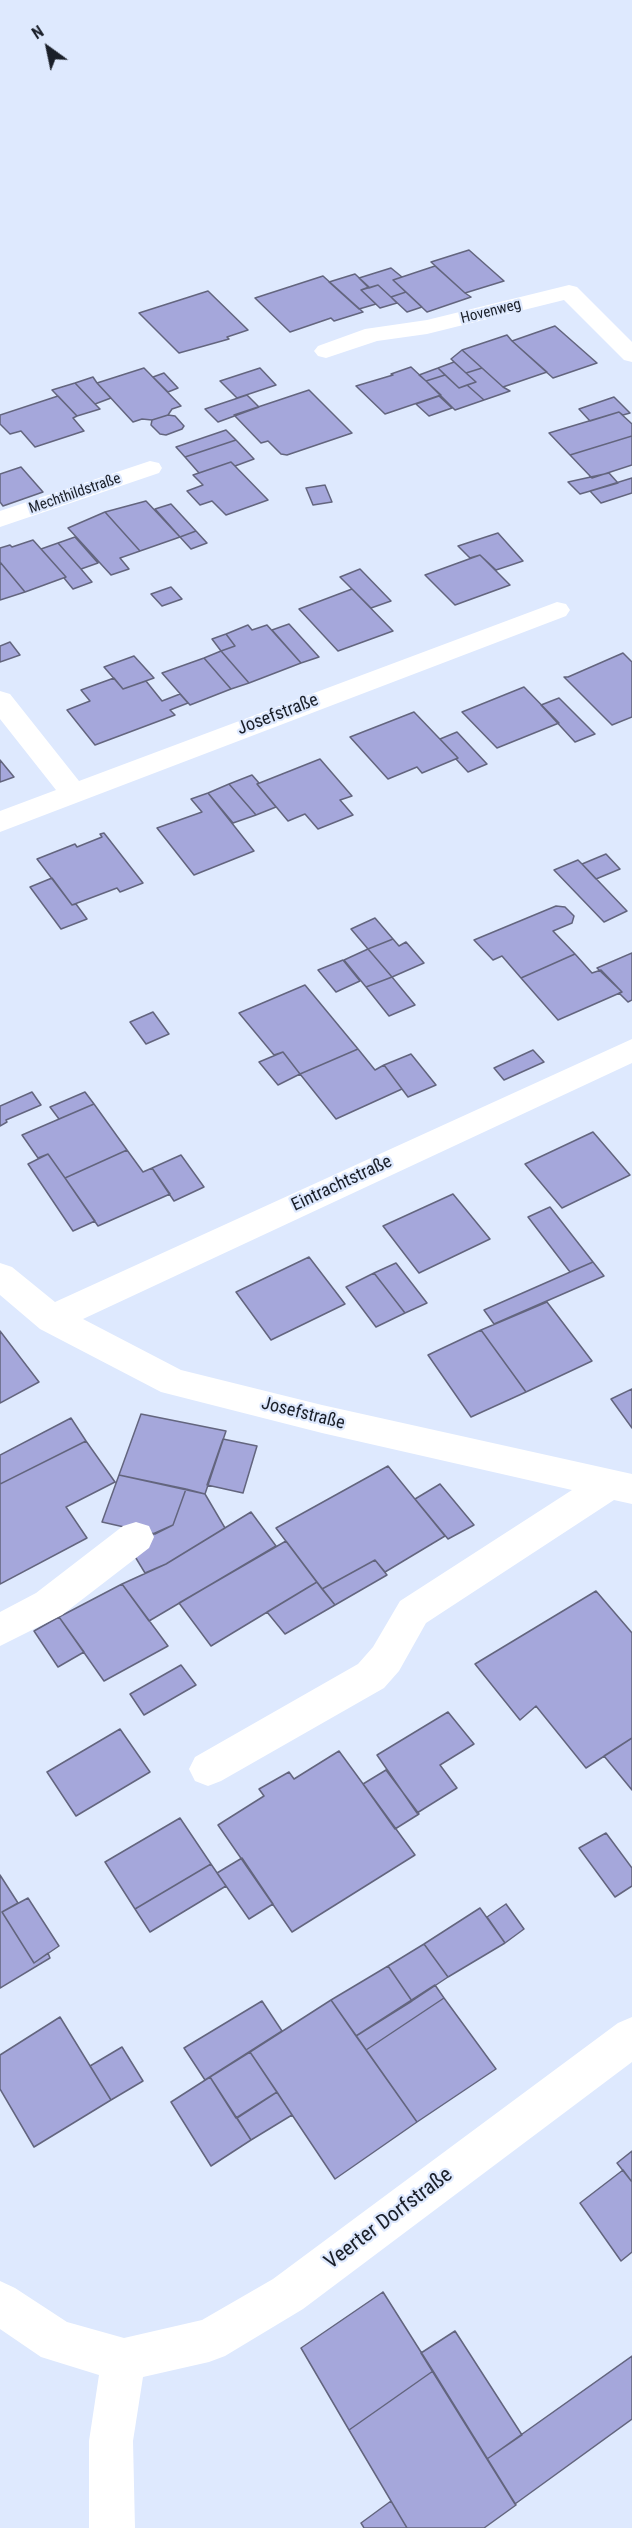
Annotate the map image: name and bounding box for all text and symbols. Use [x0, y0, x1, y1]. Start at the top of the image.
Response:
north arrow [18, 18, 78, 78]
text: N [29, 22, 47, 43]
street label: Hovenweg [459, 296, 523, 328]
street label: Mechthildstraße [27, 470, 123, 518]
street label: Josefstraße [234, 690, 322, 740]
street label: Eintrachtstraße [288, 1151, 396, 1217]
street label: Josefstraße [259, 1393, 347, 1435]
street label: Veerter Dorfstraße [320, 2163, 458, 2275]

